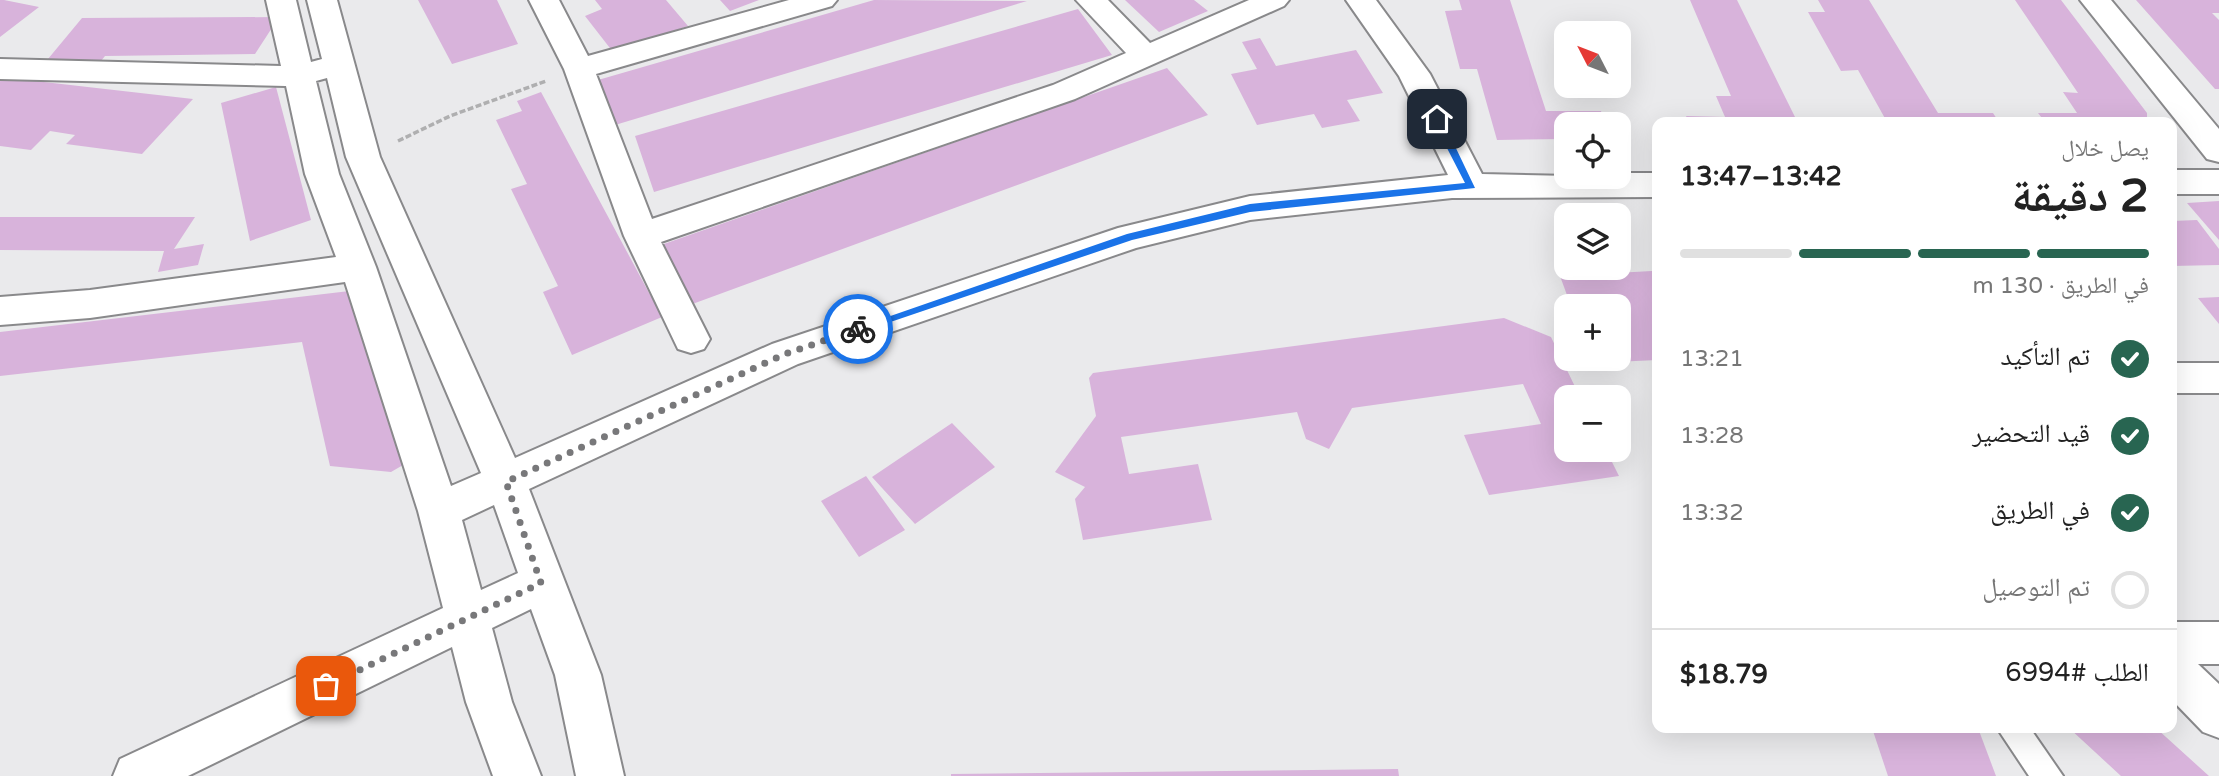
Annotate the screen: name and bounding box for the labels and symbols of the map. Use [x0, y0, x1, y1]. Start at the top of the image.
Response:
north arrow [1554, 21, 1631, 98]
pin [1407, 89, 1467, 149]
courier [823, 294, 893, 364]
pin [296, 656, 356, 716]

